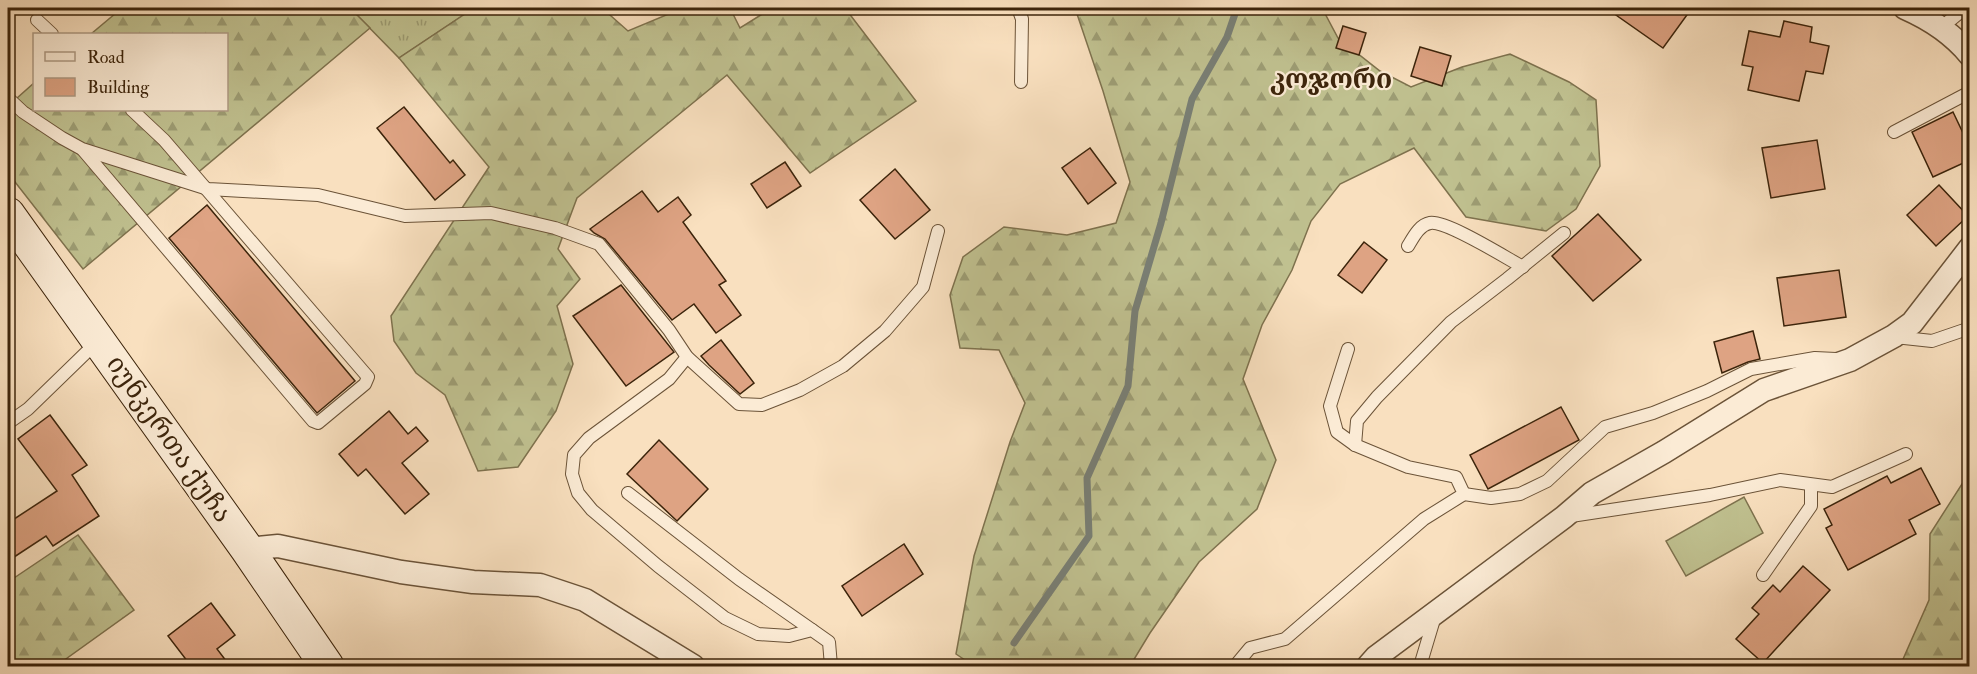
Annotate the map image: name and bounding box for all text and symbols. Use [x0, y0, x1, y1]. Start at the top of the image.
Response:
legend [33, 33, 228, 111]
text: Road [87, 46, 125, 69]
district label: კოჯორი [1270, 63, 1392, 96]
text: Building [87, 76, 150, 99]
street label: იუნკერთა ქუჩა [99, 349, 239, 529]

